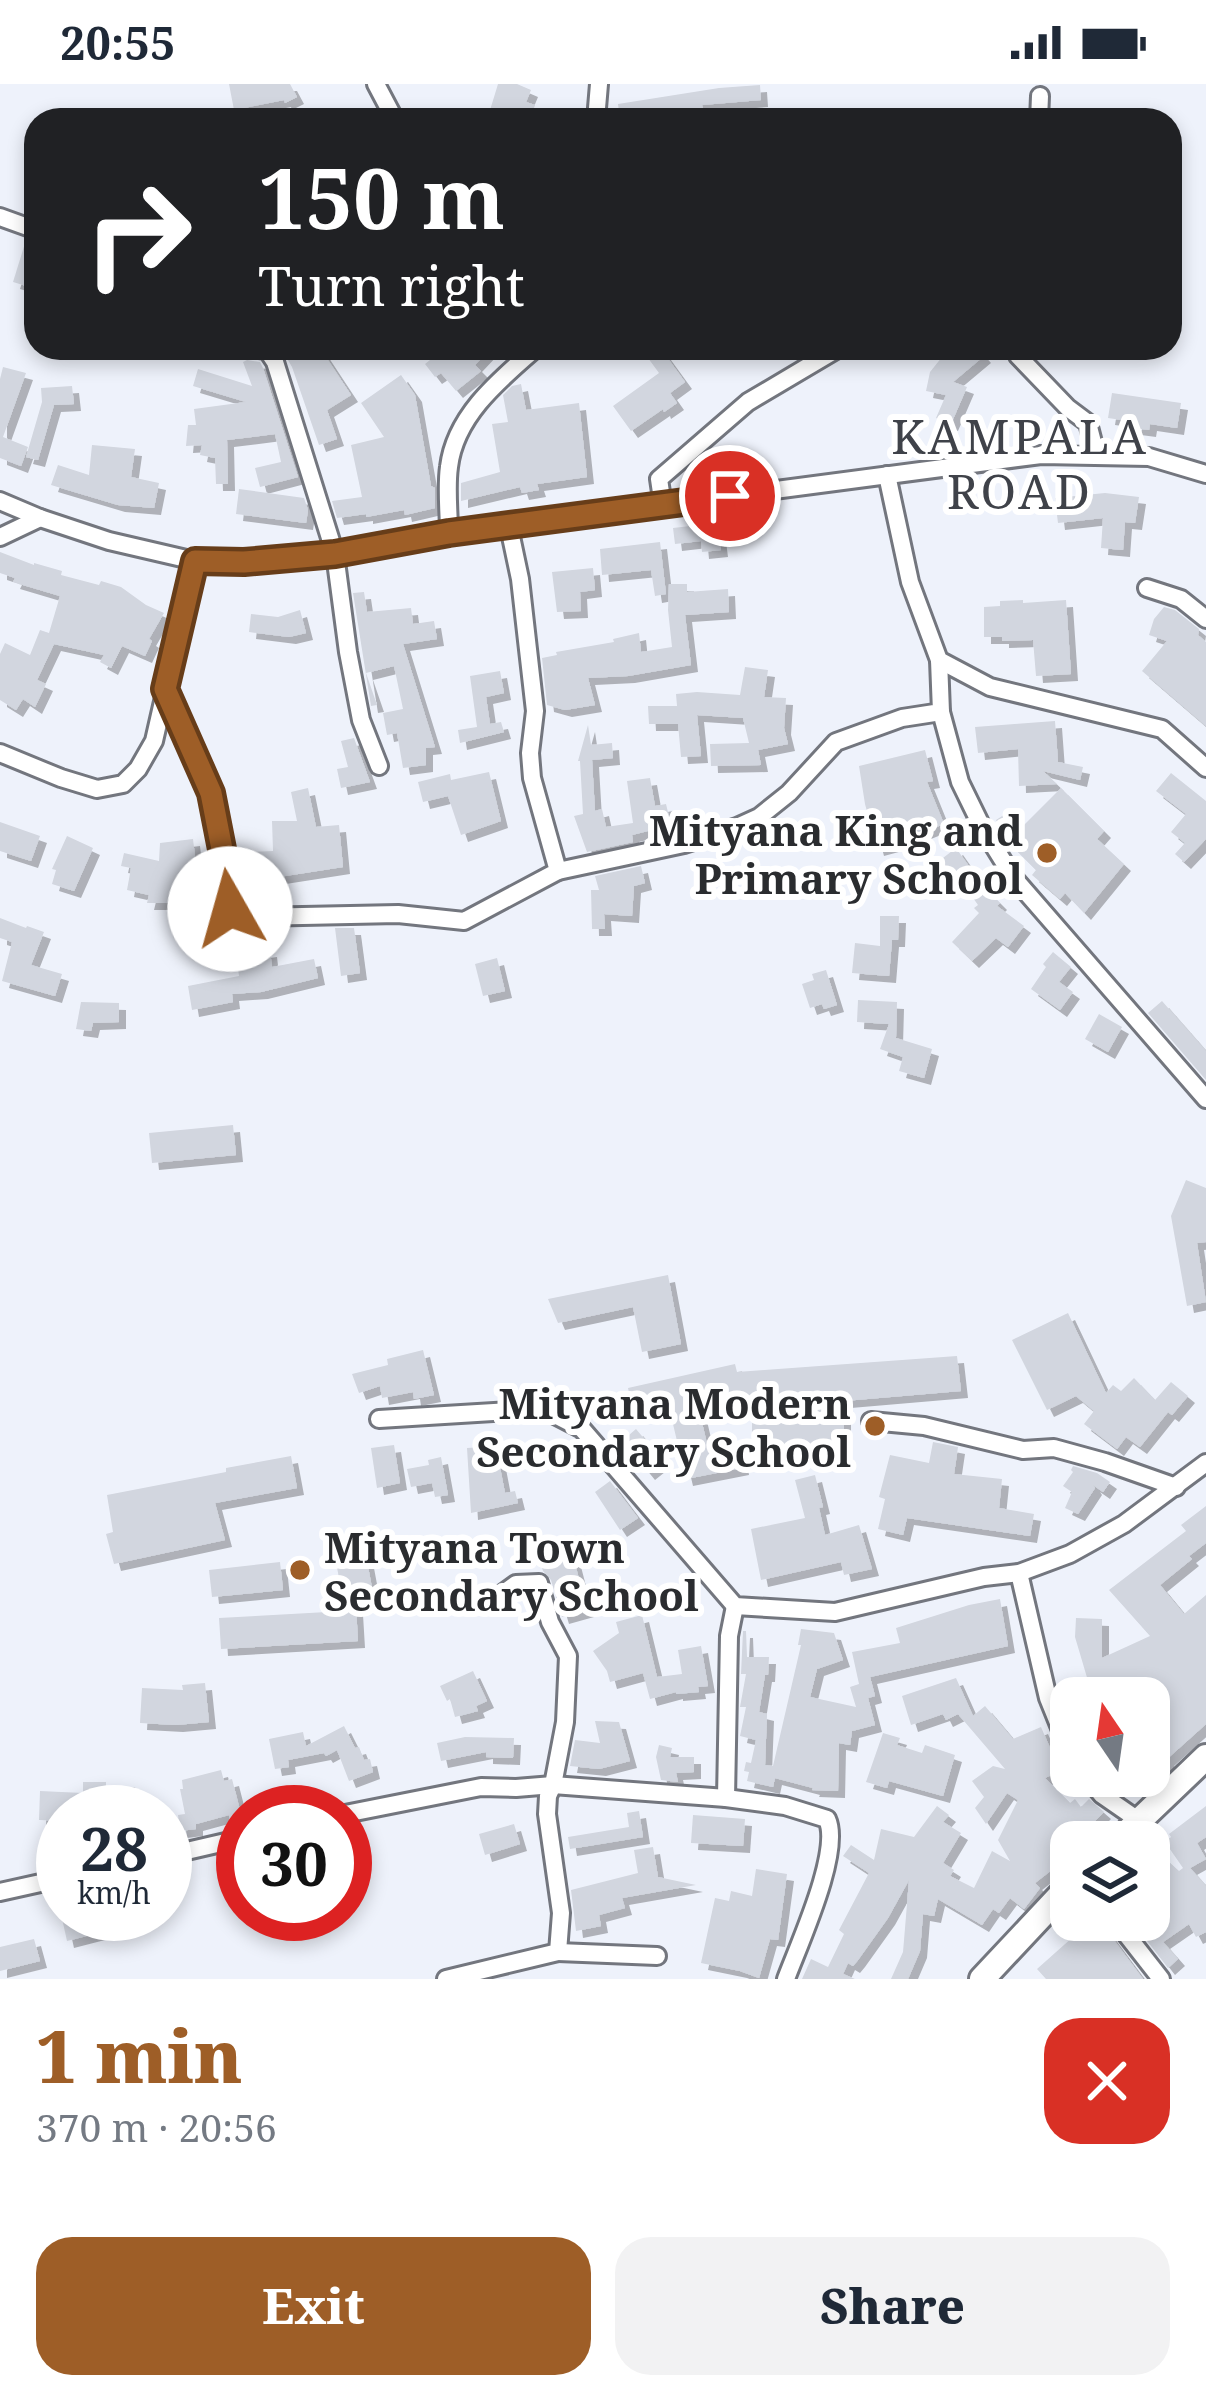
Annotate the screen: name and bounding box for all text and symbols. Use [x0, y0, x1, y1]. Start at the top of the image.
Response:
text: 20:55 [60, 12, 175, 73]
text: 150 m [258, 139, 505, 254]
icon: right [60, 156, 216, 312]
text: Turn right [258, 248, 525, 322]
district label: KAMPALA ROAD [891, 403, 1149, 523]
pin [679, 445, 781, 547]
icon: arrive [697, 463, 763, 529]
place label: Mityana King and Primary School [649, 801, 1023, 906]
marker: Mityana King and Primary School [1034, 840, 1060, 866]
position arrow [167, 846, 293, 972]
place label: Mityana Modern Secondary School [476, 1374, 851, 1479]
marker: Mityana Modern Secondary School [862, 1413, 888, 1439]
place label: Mityana Town Secondary School [324, 1518, 699, 1623]
marker: Mityana Town Secondary School [287, 1557, 313, 1583]
north arrow [1050, 1677, 1170, 1797]
map controls [1050, 1677, 1170, 1941]
speed limit sign: 30 [216, 1785, 372, 1941]
text: 28 [80, 1807, 148, 1889]
button: layers [1050, 1821, 1170, 1941]
text: km/h [77, 1872, 151, 1913]
text: 1 min [36, 2006, 243, 2104]
button: close [1044, 2018, 1170, 2144]
text: 370 m · 20:56 [36, 2100, 277, 2153]
button: Exit [36, 2237, 591, 2375]
button: Share [615, 2237, 1170, 2375]

